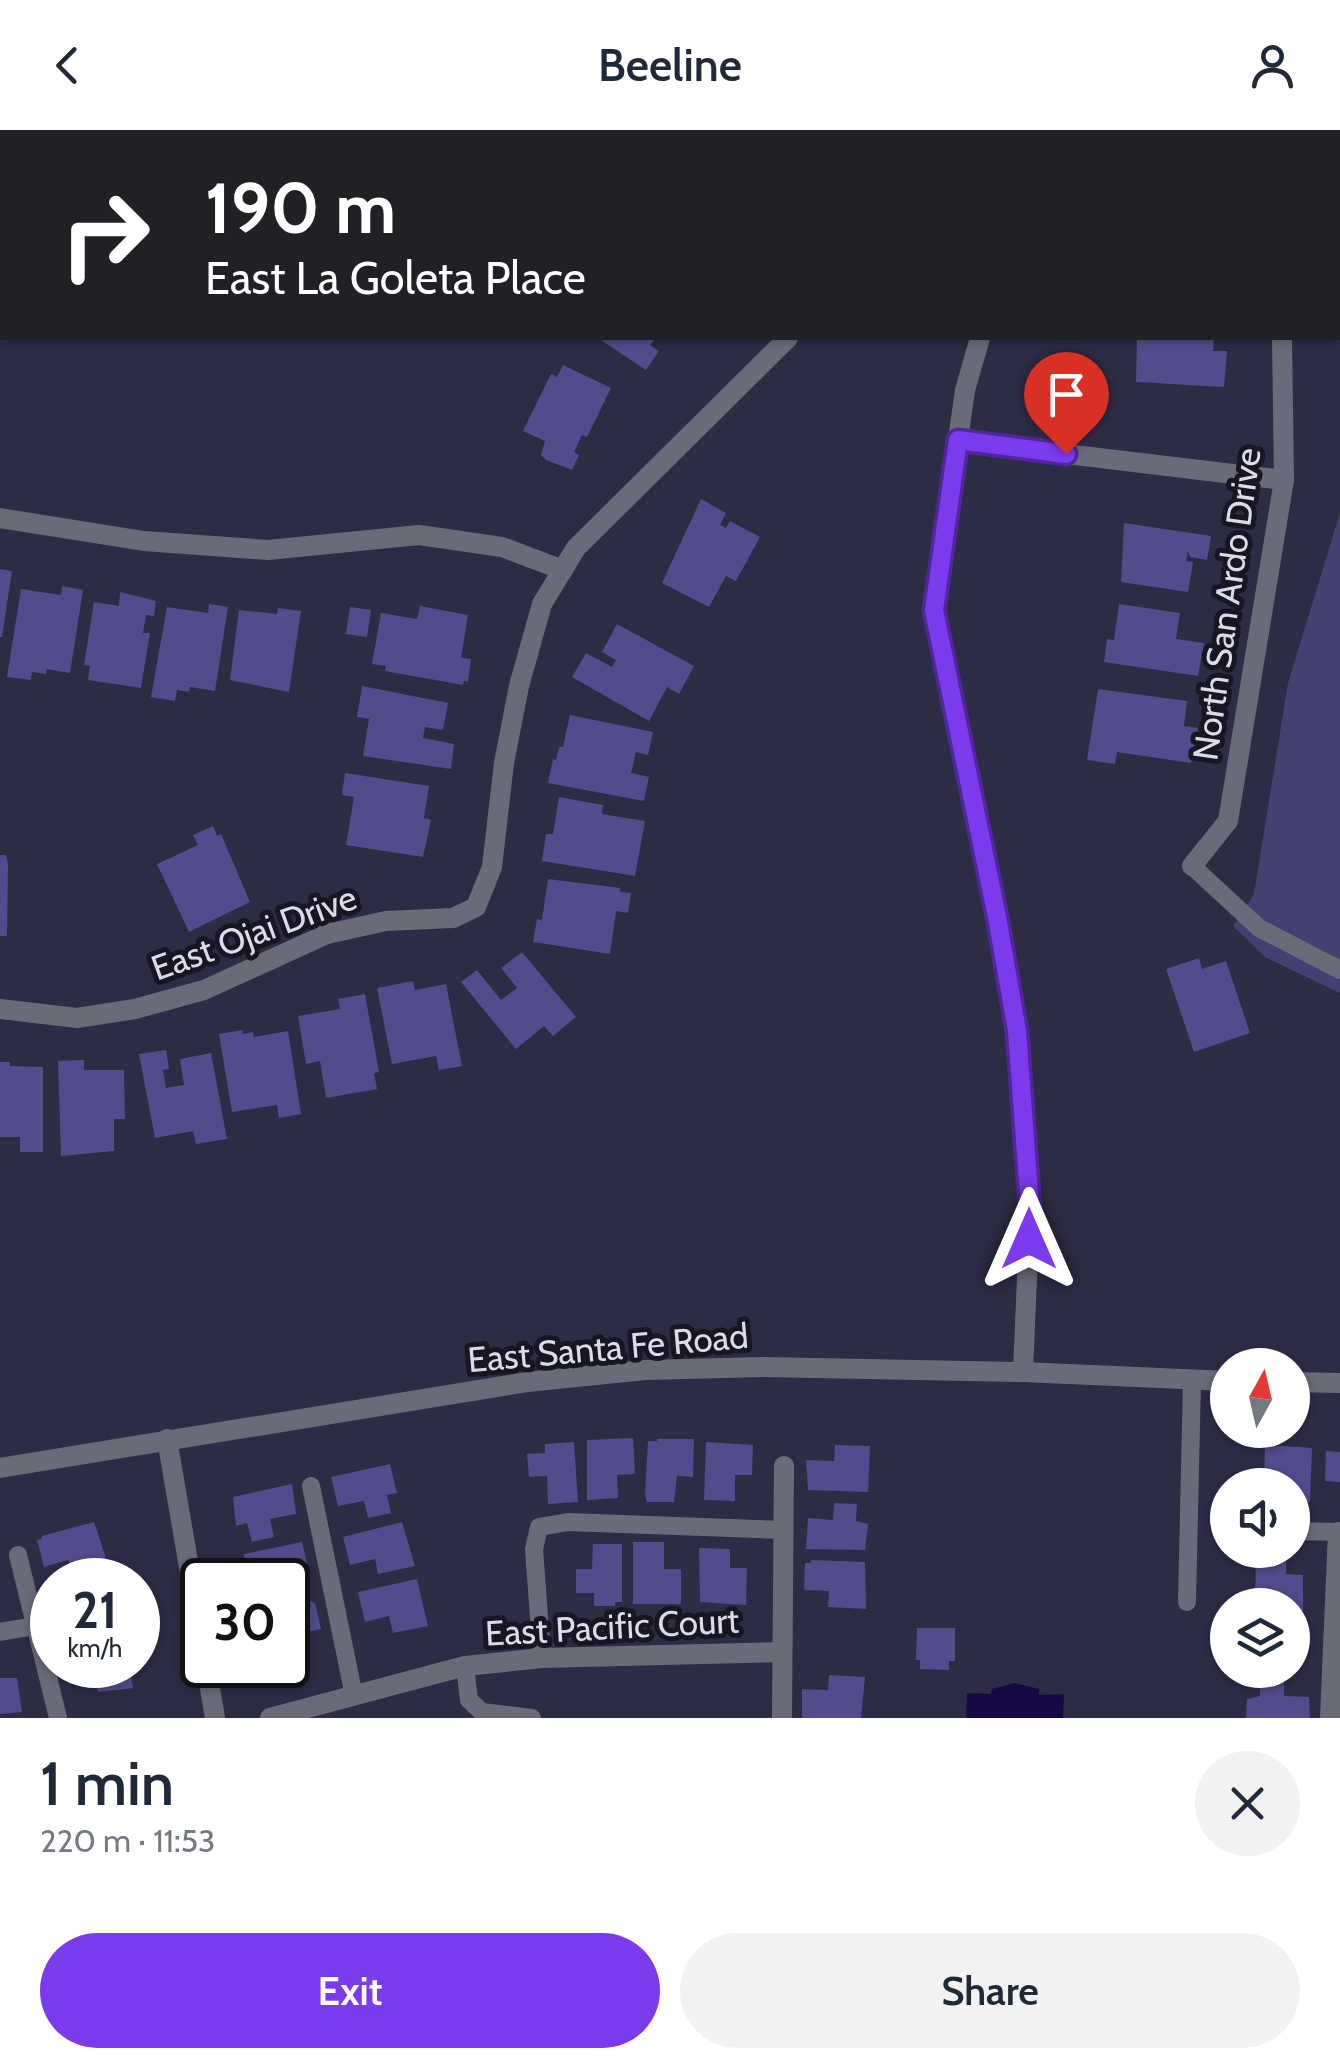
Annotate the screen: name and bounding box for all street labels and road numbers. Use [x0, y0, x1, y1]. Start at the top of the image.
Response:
street label: North San Ardo Drive [1183, 445, 1270, 763]
street label: East Ojai Drive [145, 876, 362, 990]
street label: East Santa Fe Road [466, 1314, 750, 1381]
street label: East Pacific Court [484, 1598, 740, 1655]

